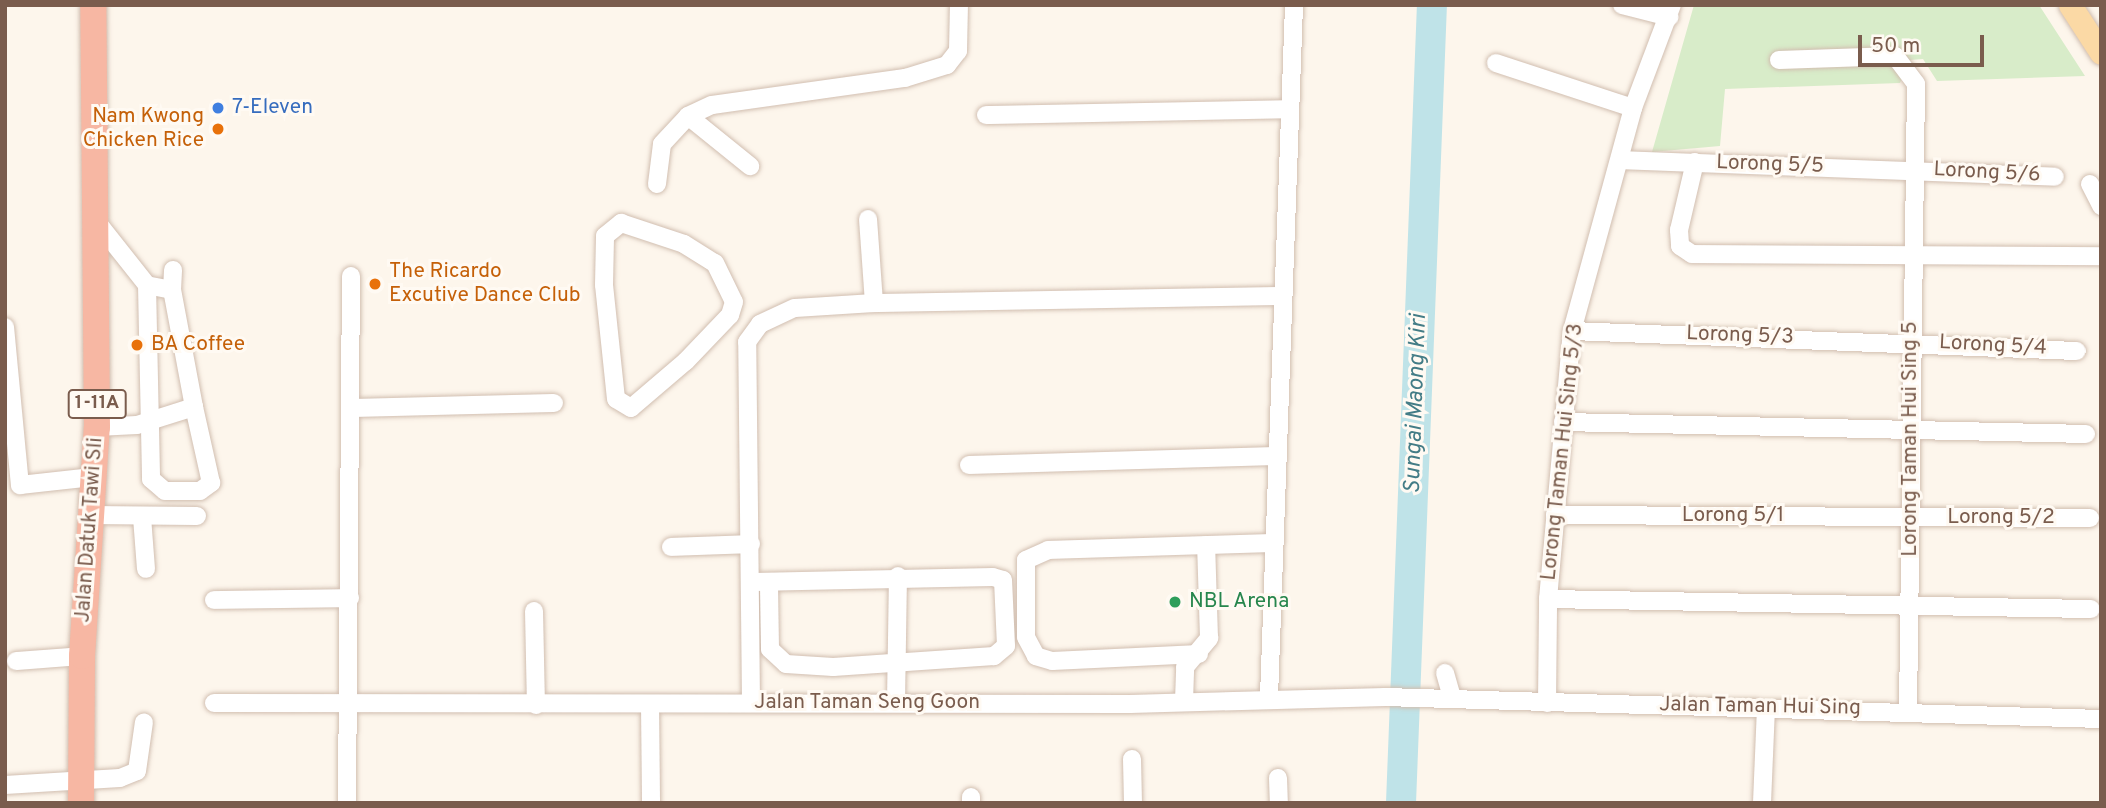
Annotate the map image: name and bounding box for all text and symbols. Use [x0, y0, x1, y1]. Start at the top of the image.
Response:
scale bar [1861, 21, 1987, 65]
text: 50 m [1871, 33, 1920, 60]
place label: 7-Eleven [232, 95, 313, 121]
marker: 7-Eleven [210, 100, 226, 116]
place label: Nam Kwong Chicken Rice [83, 104, 204, 154]
marker: Nam Kwong Chicken Rice [210, 121, 226, 137]
street label: Lorong 5/5 [1716, 151, 1824, 179]
street label: Lorong 5/6 [1933, 158, 2041, 188]
place label: The Ricardo Excutive Dance Club [389, 259, 581, 309]
marker: The Ricardo Excutive Dance Club [367, 276, 383, 292]
water label: Sungai Maong Kiri [1400, 314, 1434, 494]
street label: Lorong Taman Hui Sing 5 [1898, 321, 1924, 557]
street label: Lorong Taman Hui Sing 5/3 [1537, 322, 1589, 582]
street label: Lorong 5/3 [1686, 322, 1794, 350]
street label: Lorong 5/4 [1938, 331, 2048, 361]
place label: BA Coffee [151, 332, 246, 358]
marker: BA Coffee [129, 337, 145, 353]
road number: 1-11A [67, 388, 127, 420]
street label: Jalan Datuk Tawi Sli [71, 436, 109, 624]
street label: Lorong 5/1 [1682, 503, 1784, 529]
street label: Lorong 5/2 [1947, 505, 2055, 531]
place label: NBL Arena [1189, 589, 1291, 615]
marker: NBL Arena [1167, 594, 1183, 610]
street label: Jalan Taman Seng Goon [754, 690, 980, 716]
street label: Jalan Taman Hui Sing [1658, 693, 1862, 721]

